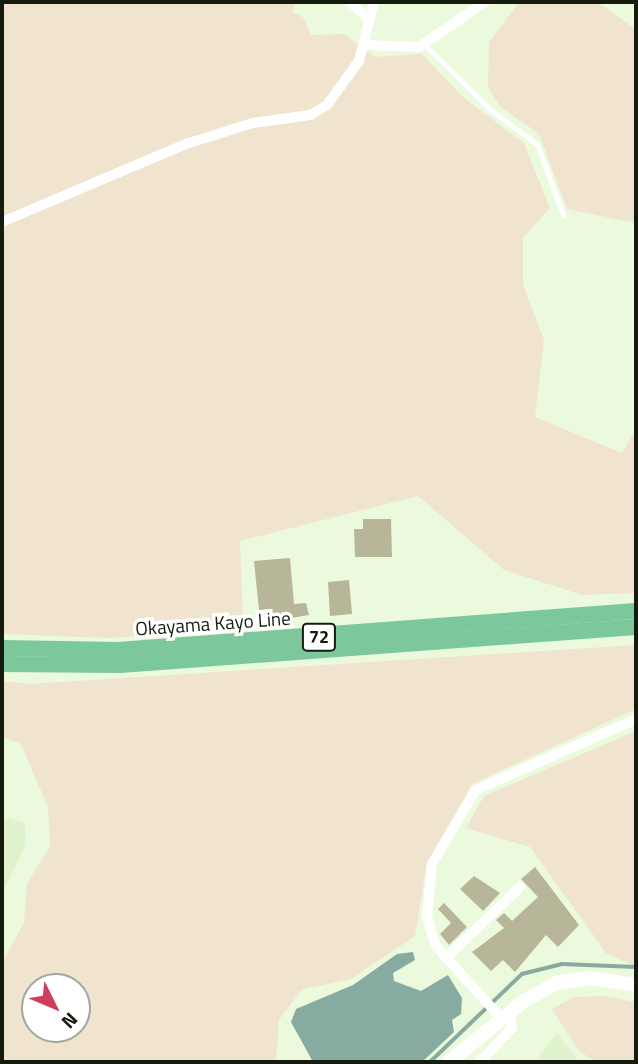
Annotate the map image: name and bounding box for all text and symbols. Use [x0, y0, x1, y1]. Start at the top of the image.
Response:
street label: Okayama Kayo Line [135, 606, 291, 640]
road number: 72 [302, 622, 336, 652]
north arrow [21, 973, 91, 1043]
text: N [55, 1007, 85, 1036]

